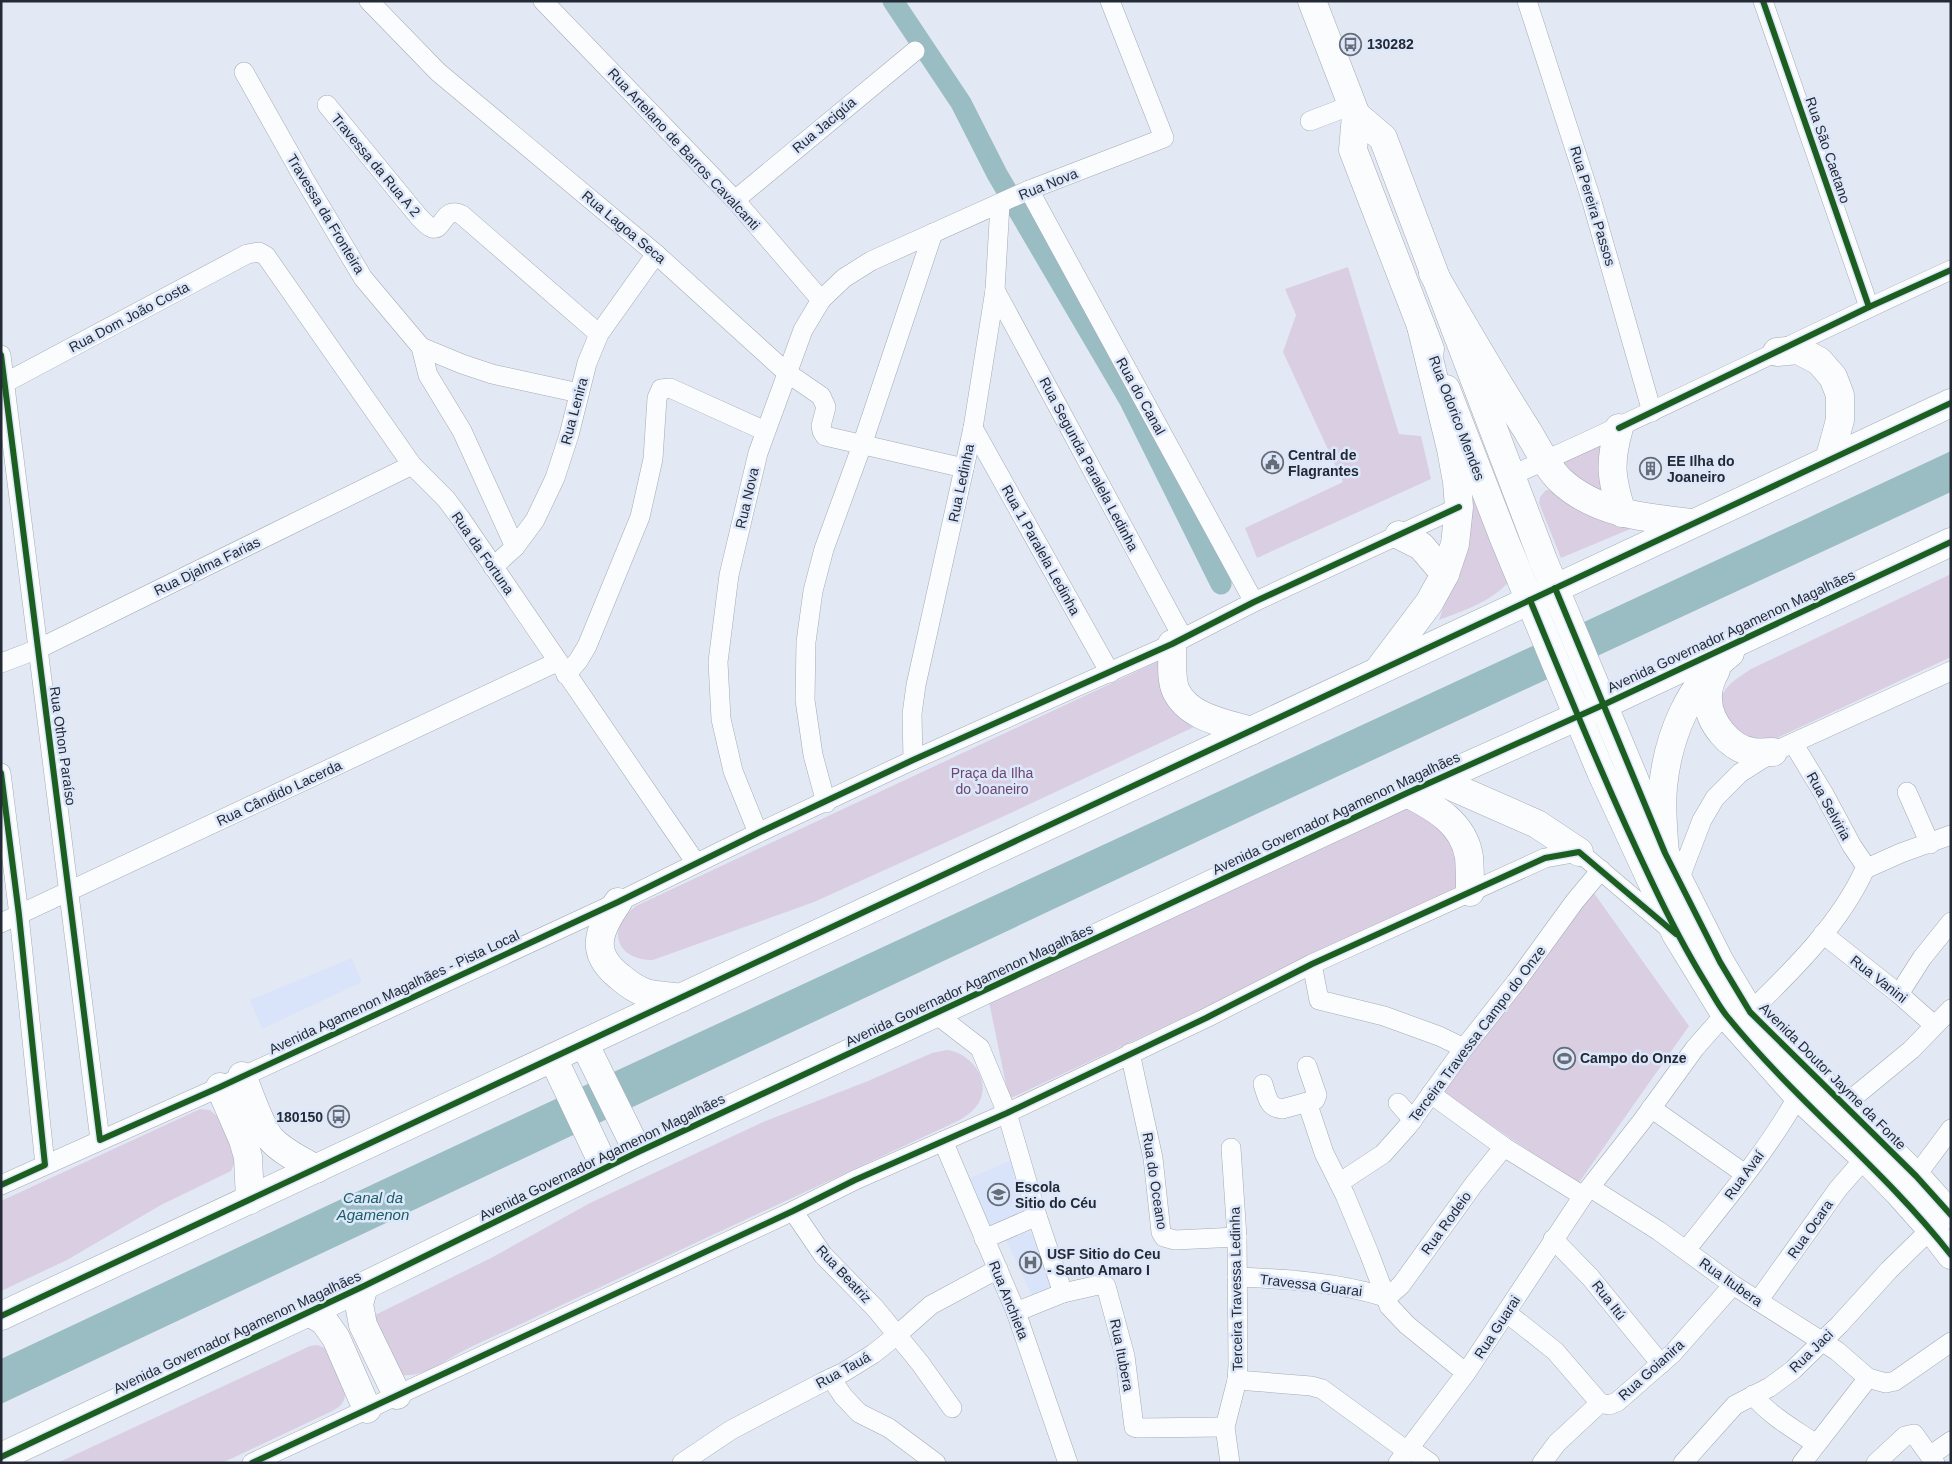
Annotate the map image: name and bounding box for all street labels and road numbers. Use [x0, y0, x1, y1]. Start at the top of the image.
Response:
street label: Rua Artelano de Barros Cavalcanti [605, 65, 763, 233]
street label: Rua Jacigúa [789, 94, 859, 156]
street label: Rua São Caetano [1802, 95, 1854, 205]
street label: Travessa da Rua A 2 [328, 110, 424, 220]
street label: Rua Pereira Passos [1567, 144, 1619, 268]
street label: Travessa da Fronteira [284, 151, 368, 277]
street label: Rua Nova [1016, 165, 1080, 203]
street label: Rua Lagoa Seca [579, 187, 669, 267]
street label: Rua Dom João Costa [66, 278, 192, 355]
street label: Rua Odorico Mendes [1426, 353, 1488, 483]
street label: Rua do Canal [1113, 355, 1169, 437]
street label: Rua Segunda Paralela Ledinha [1036, 374, 1142, 554]
street label: Rua Lenira [557, 376, 591, 446]
street label: Rua Ledinha [945, 442, 977, 523]
street label: Rua Nova [732, 466, 762, 530]
street label: Rua 1 Paralela Ledinha [999, 482, 1084, 618]
street label: Rua da Fortuna [449, 509, 518, 598]
street label: Rua Djalma Farias [151, 533, 263, 599]
street label: Avenida Governador Agamenon Magalhães [1605, 566, 1857, 696]
street label: Rua Othon Paraíso [47, 686, 79, 807]
street label: Avenida Governador Agamenon Magalhães [1210, 748, 1462, 878]
street label: Rua Cândido Lacerda [214, 757, 344, 829]
street label: Rua Selviria [1804, 769, 1854, 843]
street label: Avenida Governador Agamenon Magalhães [843, 920, 1095, 1050]
street label: Avenida Agamenon Magalhães - Pista Local [266, 927, 522, 1057]
street label: Terceira Travessa Campo do Onze [1406, 943, 1549, 1125]
street label: Rua Vanini [1847, 952, 1911, 1006]
street label: Avenida Doutor Jayme da Fonte [1756, 999, 1910, 1153]
street label: Avenida Governador Agamenon Magalhães [477, 1090, 727, 1224]
street label: Rua do Oceano [1139, 1131, 1171, 1231]
street label: Rua Avaí [1721, 1147, 1767, 1203]
street label: Rua Rodeio [1418, 1188, 1474, 1258]
street label: Rua Ocara [1784, 1197, 1836, 1261]
street label: Terceira Travessa Ledinha [1227, 1207, 1245, 1371]
street label: Rua Beatriz [813, 1242, 875, 1306]
street label: Rua Itubera [1696, 1254, 1766, 1310]
street label: Rua Anchieta [986, 1258, 1032, 1342]
street label: Avenida Governador Agamenon Magalhães [111, 1267, 363, 1397]
street label: Travessa Guarai [1259, 1271, 1363, 1299]
street label: Rua Itú [1589, 1277, 1629, 1323]
street label: Rua Guarai [1471, 1293, 1523, 1361]
street label: Rua Itubera [1107, 1318, 1137, 1393]
street label: Rua Jaci [1786, 1326, 1836, 1376]
street label: Rua Goianira [1615, 1336, 1687, 1404]
street label: Rua Tauá [813, 1348, 873, 1391]

